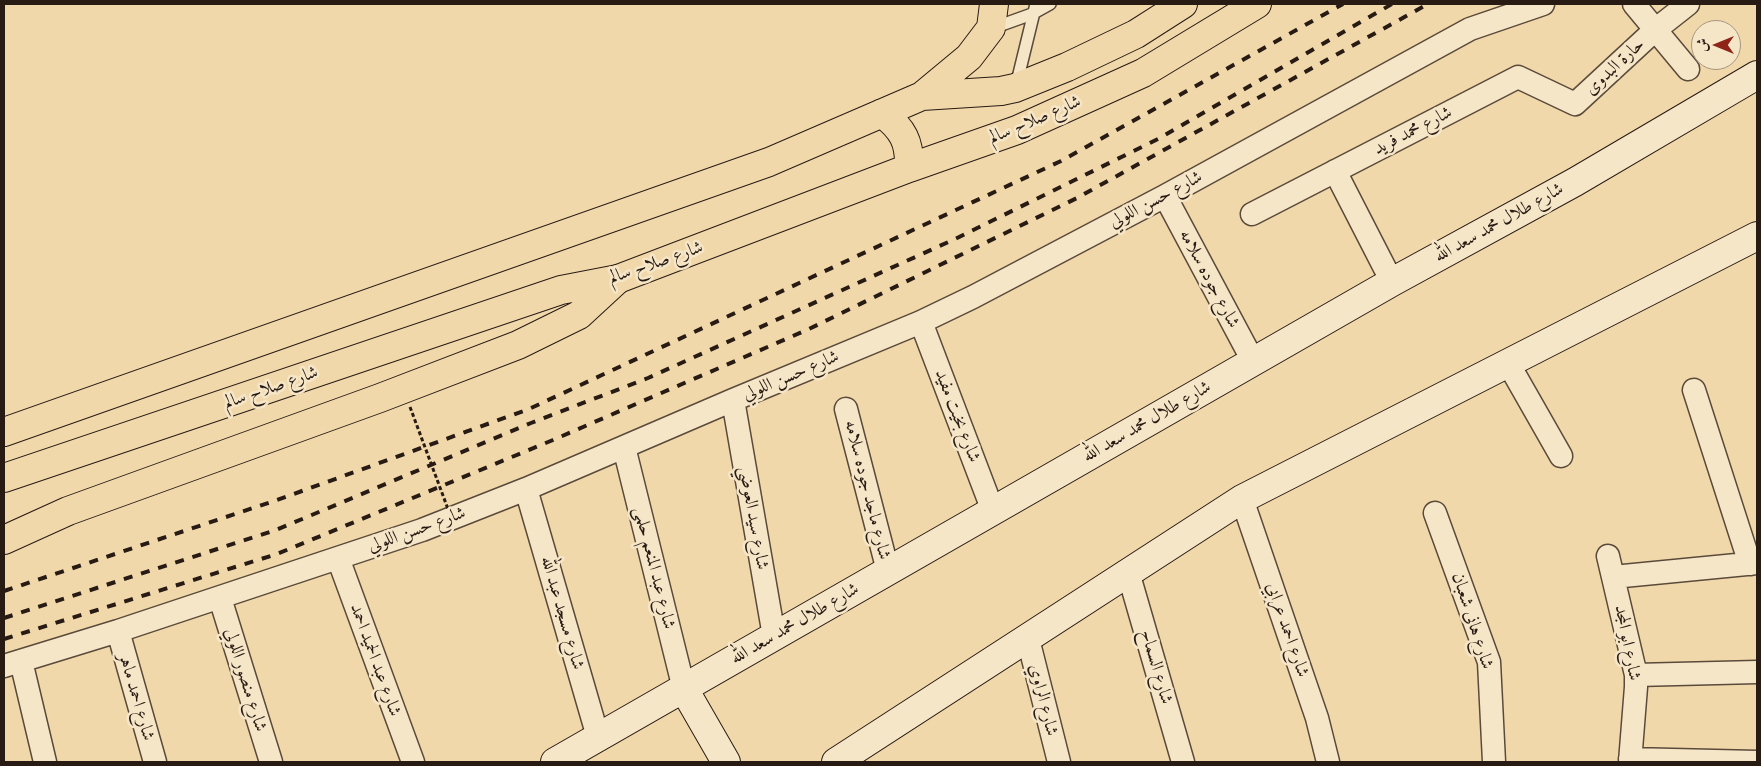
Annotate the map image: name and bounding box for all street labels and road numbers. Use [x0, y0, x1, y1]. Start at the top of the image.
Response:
street label: حارة البدوى [1581, 34, 1649, 100]
street label: شارع صلاح سالم [986, 91, 1084, 149]
street label: شارع محمد فريد [1370, 102, 1456, 160]
street label: شارع حسن اللولي [1106, 166, 1206, 234]
street label: شارع طلال محمد سعد الله [1430, 178, 1568, 268]
street label: شارع جوده سلامه [1174, 226, 1244, 332]
street label: شارع صلاح سالم [606, 237, 706, 289]
street label: شارع حسن اللولي [740, 346, 842, 406]
street label: شارع صلاح سالم [221, 362, 321, 414]
street label: شارع بخيت مفيد [929, 367, 985, 465]
street label: شارع طلال محمد سعد الله [1079, 376, 1215, 468]
street label: شارع ماجد جوده سلامه [839, 418, 895, 562]
street label: شارع سيد العوضي [733, 464, 773, 572]
street label: شارع حسن اللولي [365, 502, 469, 558]
street label: شارع عبد المنعم حلمى [628, 505, 680, 631]
street label: شارع مسجد عبد الله [535, 554, 589, 672]
street label: شارع هانى شعبان [1446, 570, 1498, 672]
street label: شارع طلال محمد سعد الله [727, 578, 863, 670]
street label: شارع احمد عرابي [1261, 580, 1313, 680]
street label: شارع عبد الحميد احمد [345, 601, 405, 719]
street label: شارع ابو المجد [1609, 603, 1645, 683]
street label: شارع منصور اللولي [219, 626, 271, 734]
street label: شارع السماح [1135, 627, 1177, 707]
street label: شارع احمد ماهر [113, 651, 159, 743]
street label: شارع الراوي [1024, 662, 1062, 738]

